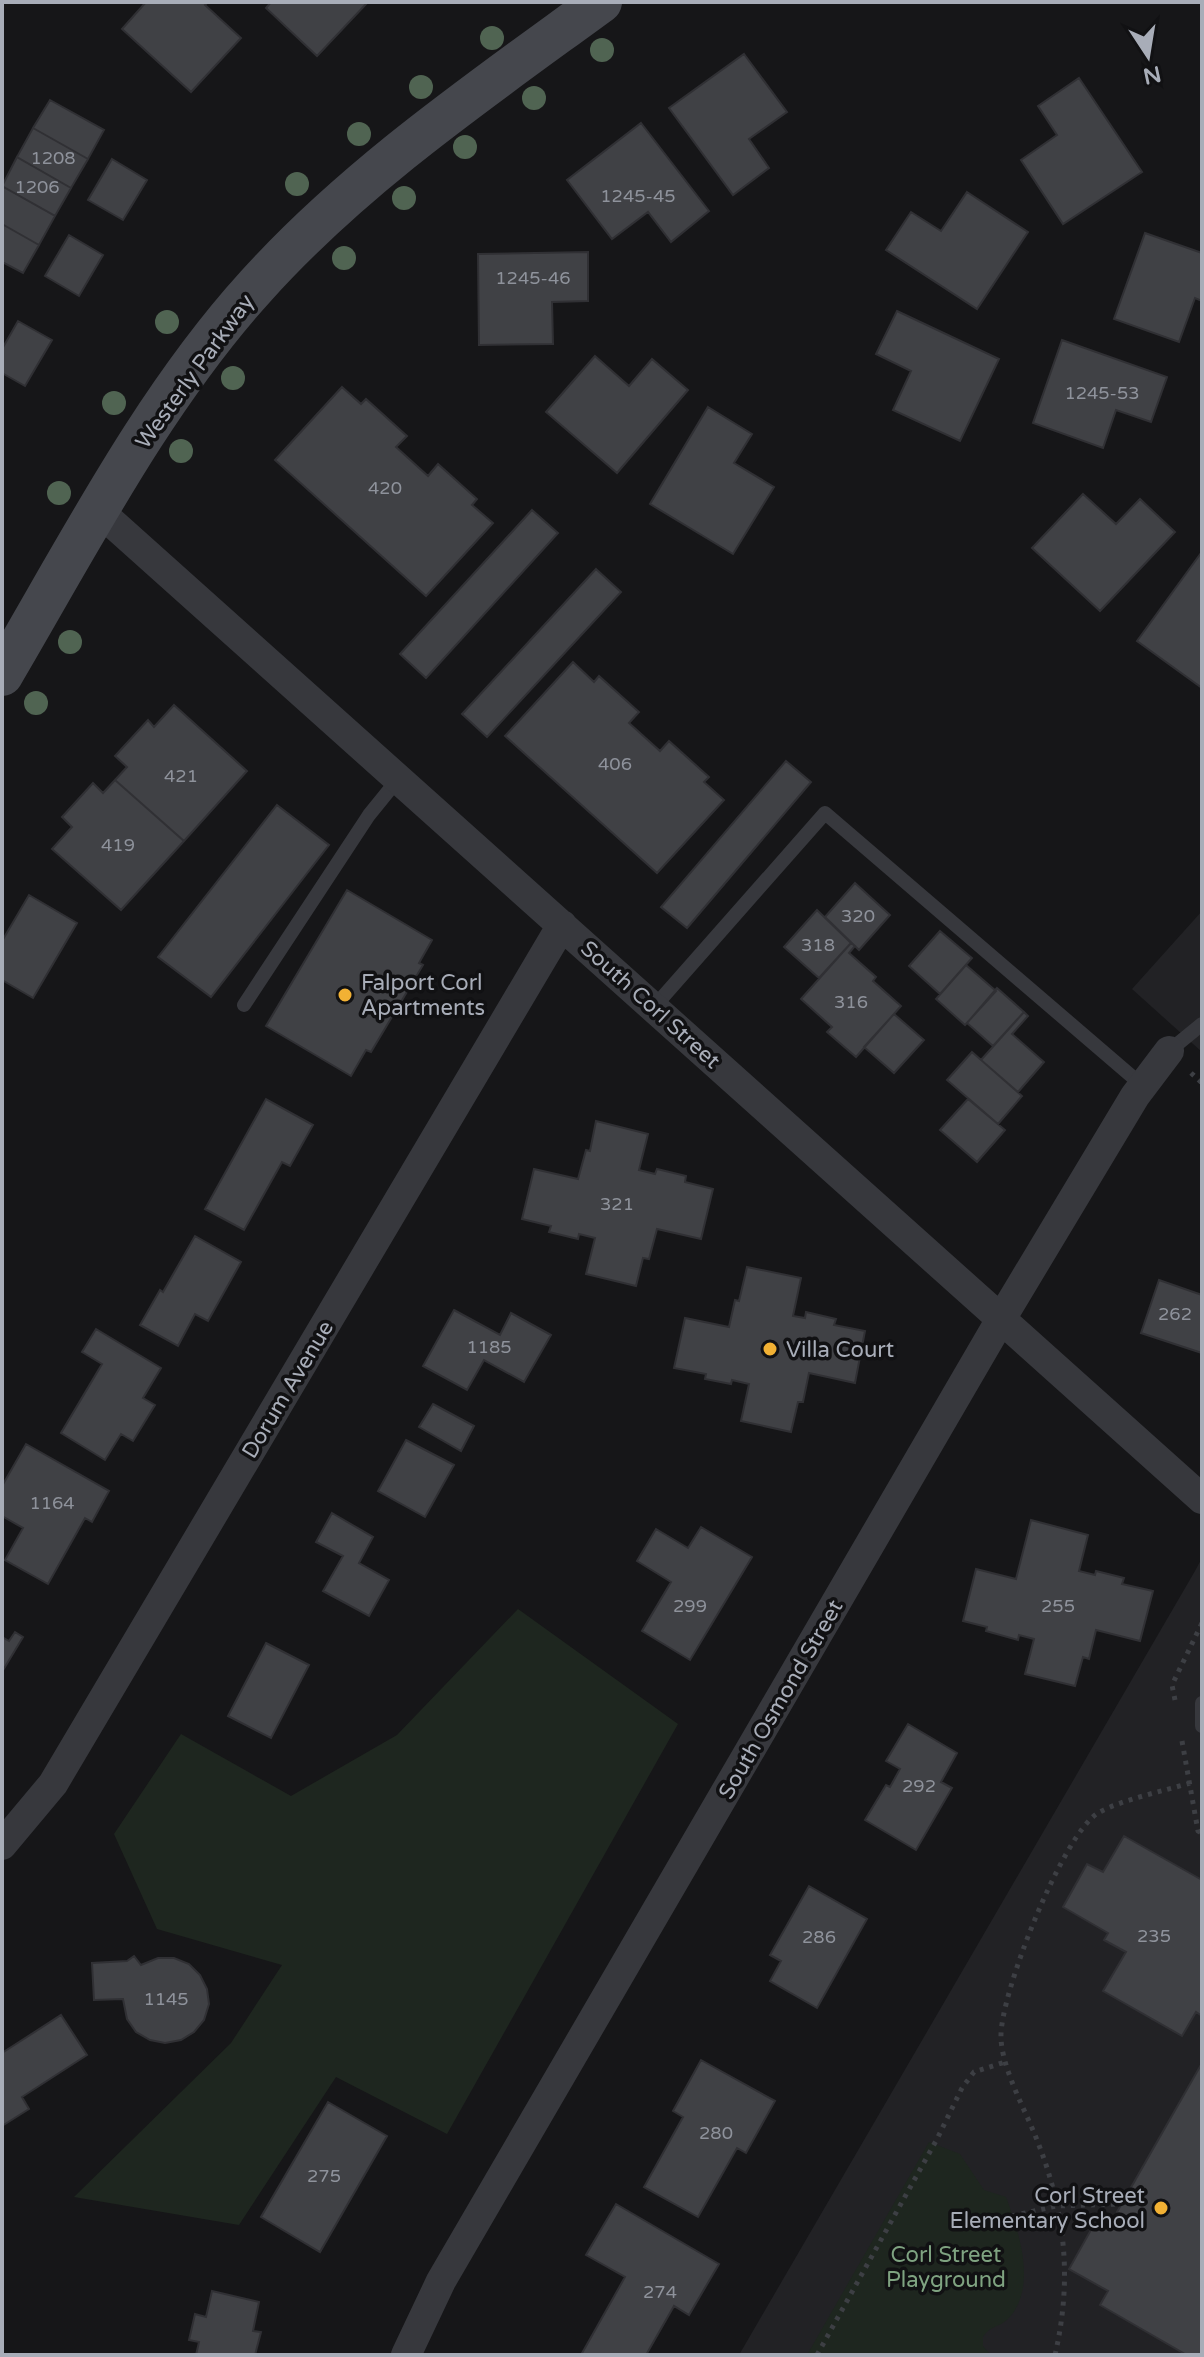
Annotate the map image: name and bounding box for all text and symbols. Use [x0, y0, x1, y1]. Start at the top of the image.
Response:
north arrow [1108, 16, 1188, 96]
text: N [1141, 60, 1163, 89]
house number: 1208 [30, 147, 76, 169]
house number: 1206 [14, 176, 60, 198]
house number: 1245-45 [600, 185, 676, 207]
house number: 1245-46 [495, 267, 571, 289]
street label: Westerly Parkway [130, 289, 260, 454]
house number: 1245-53 [1064, 382, 1140, 404]
house number: 420 [368, 477, 402, 499]
house number: 406 [598, 753, 632, 775]
house number: 421 [164, 765, 198, 787]
house number: 419 [101, 834, 135, 856]
house number: 320 [841, 905, 875, 927]
house number: 318 [801, 934, 835, 956]
street label: South Corl Street [575, 935, 725, 1074]
place label: Falport Corl Apartments [361, 970, 485, 1021]
marker: Falport Corl Apartments [336, 986, 354, 1004]
house number: 316 [834, 991, 868, 1013]
house number: 321 [600, 1193, 634, 1215]
house number: 262 [1158, 1303, 1192, 1325]
street label: Dorum Avenue [237, 1316, 339, 1463]
house number: 1185 [466, 1336, 512, 1358]
place label: Villa Court [786, 1337, 894, 1363]
marker: Villa Court [761, 1340, 779, 1358]
house number: 1164 [29, 1492, 75, 1514]
house number: 299 [673, 1595, 707, 1617]
street label: South Osmond Street [713, 1595, 849, 1804]
house number: 255 [1041, 1595, 1075, 1617]
house number: 292 [902, 1775, 936, 1797]
house number: 235 [1137, 1925, 1171, 1947]
house number: 286 [802, 1926, 836, 1948]
house number: 1145 [143, 1988, 189, 2010]
house number: 280 [699, 2122, 733, 2144]
house number: 275 [307, 2165, 341, 2187]
place label: Corl Street Elementary School [950, 2183, 1145, 2234]
marker: Corl Street Elementary School [1152, 2199, 1170, 2217]
park label: Corl Street Playground [886, 2242, 1006, 2293]
house number: 274 [643, 2281, 677, 2303]

